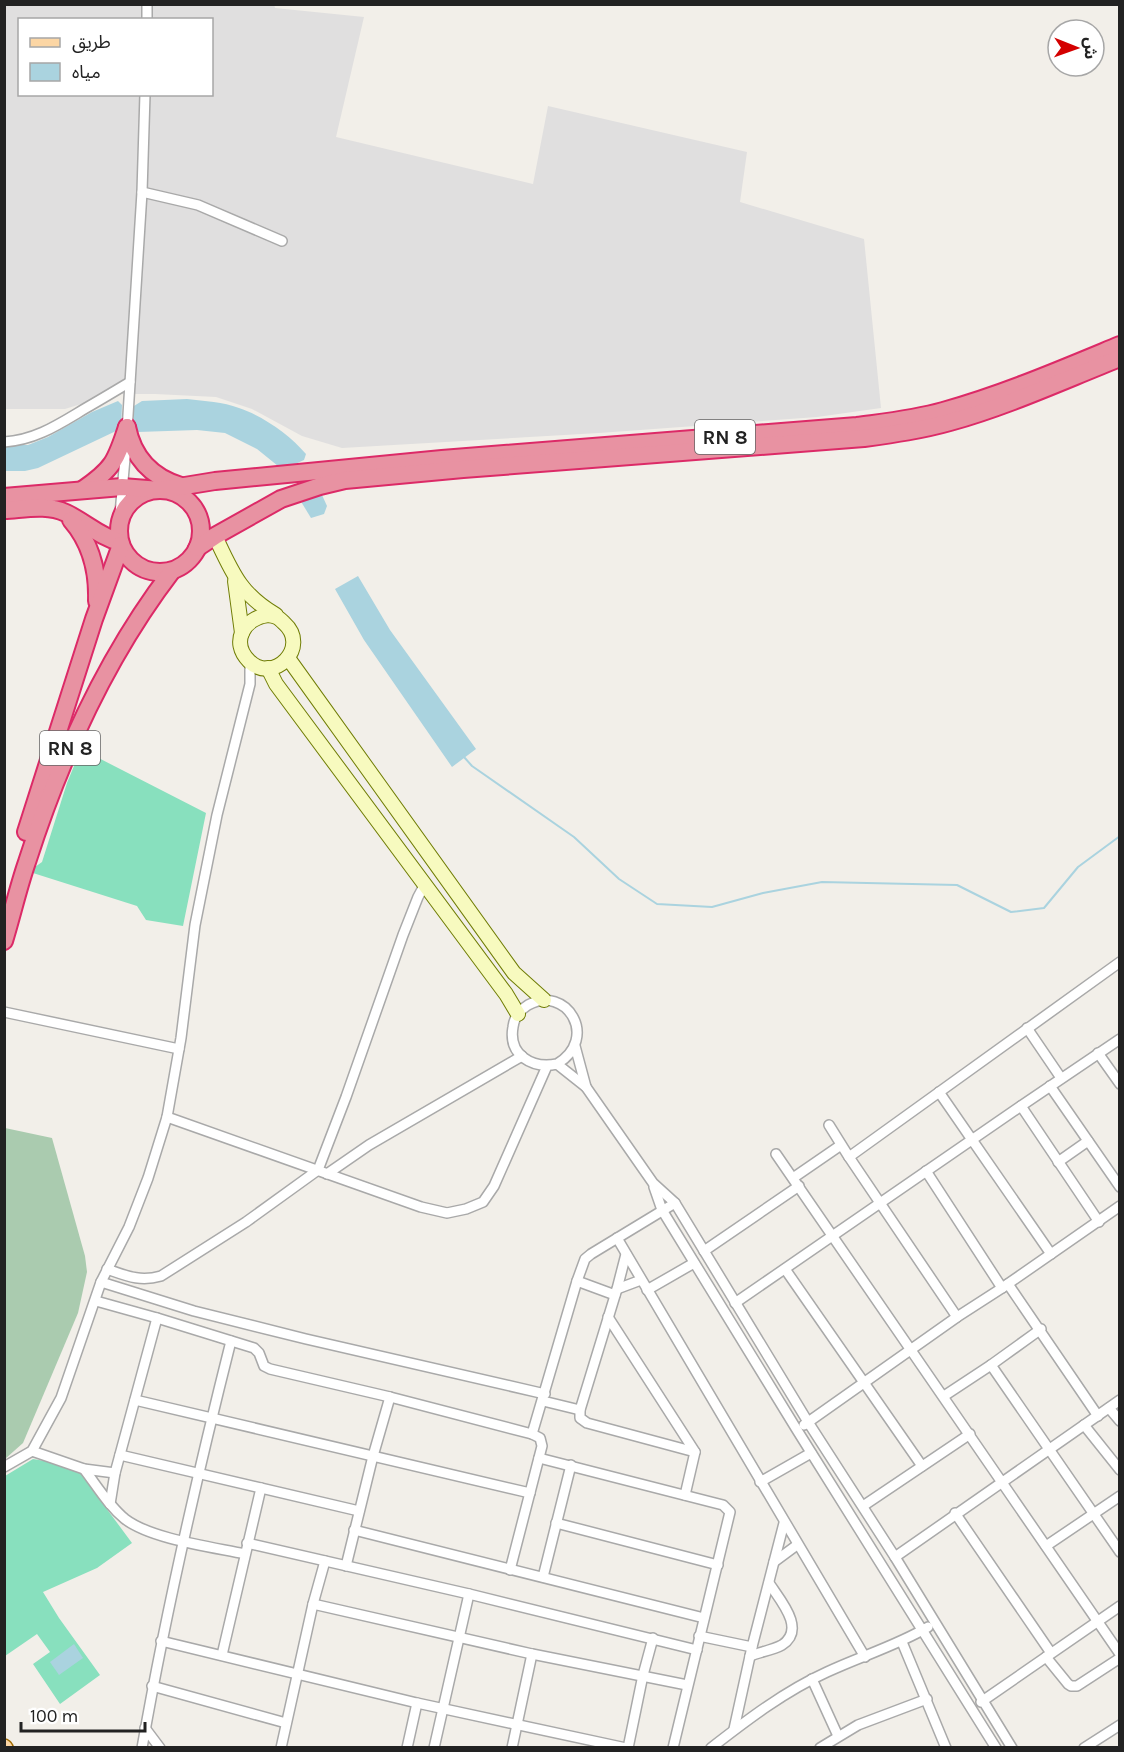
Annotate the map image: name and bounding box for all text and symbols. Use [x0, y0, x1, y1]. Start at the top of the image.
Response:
legend [18, 18, 213, 96]
north arrow [1046, 18, 1106, 78]
text: طريق [72, 31, 111, 53]
text: ش [1081, 37, 1100, 59]
text: مياه [72, 61, 101, 83]
road number: RN 8 [695, 420, 755, 454]
road number: RN 8 [40, 731, 100, 765]
scale bar [21, 1695, 146, 1733]
text: 100 m [30, 1705, 78, 1727]

